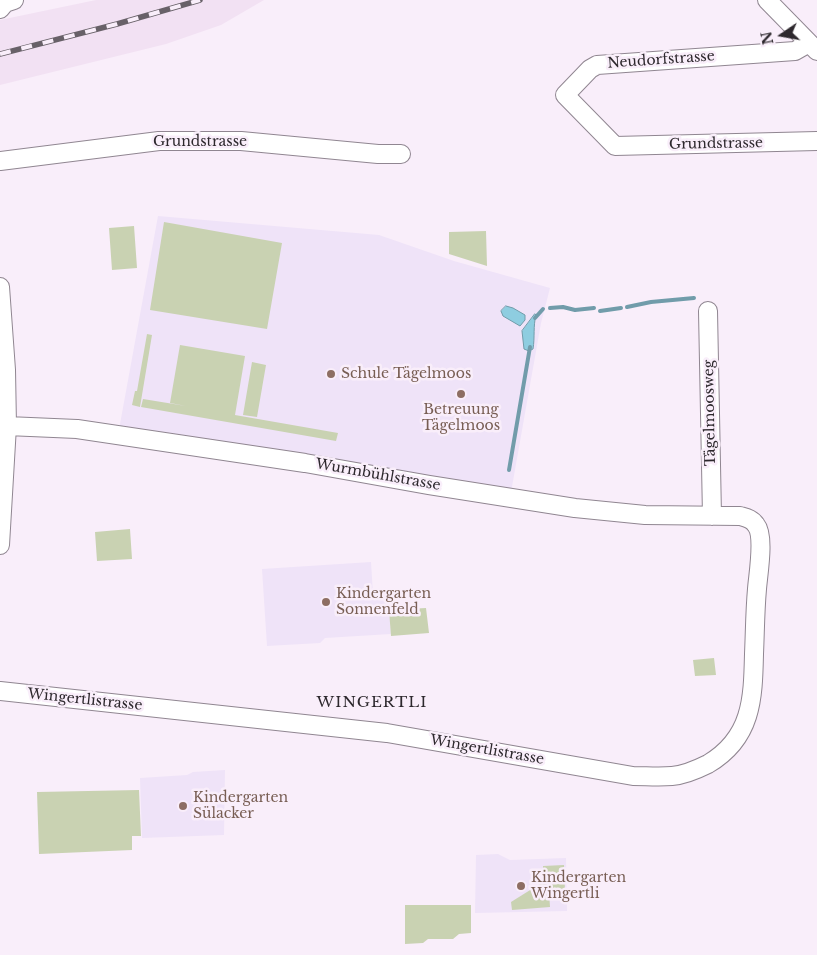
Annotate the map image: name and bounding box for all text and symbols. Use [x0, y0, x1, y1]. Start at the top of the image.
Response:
north arrow [757, 10, 807, 60]
text: N [757, 30, 778, 46]
street label: Neudorfstrasse [607, 48, 715, 72]
street label: Grundstrasse [153, 134, 247, 150]
street label: Grundstrasse [669, 135, 763, 153]
street label: Tägelmoosweg [701, 360, 719, 466]
place label: Schule Tägelmoos [341, 366, 471, 382]
marker: Schule Tägelmoos [325, 368, 337, 380]
marker: Betreuung Tägelmoos [455, 388, 467, 400]
place label: Betreuung Tägelmoos [422, 402, 500, 434]
street label: Wurmbühlstrasse [314, 456, 442, 494]
place label: Kindergarten Sonnenfeld [336, 586, 431, 618]
marker: Kindergarten Sonnenfeld [320, 596, 332, 608]
street label: Wingertlistrasse [27, 686, 143, 714]
district label: WINGERTLI [315, 694, 429, 712]
street label: Wingertlistrasse [429, 732, 545, 768]
place label: Kindergarten Sülacker [193, 790, 288, 822]
marker: Kindergarten Sülacker [177, 800, 189, 812]
place label: Kindergarten Wingertli [531, 870, 626, 902]
marker: Kindergarten Wingertli [515, 880, 527, 892]

